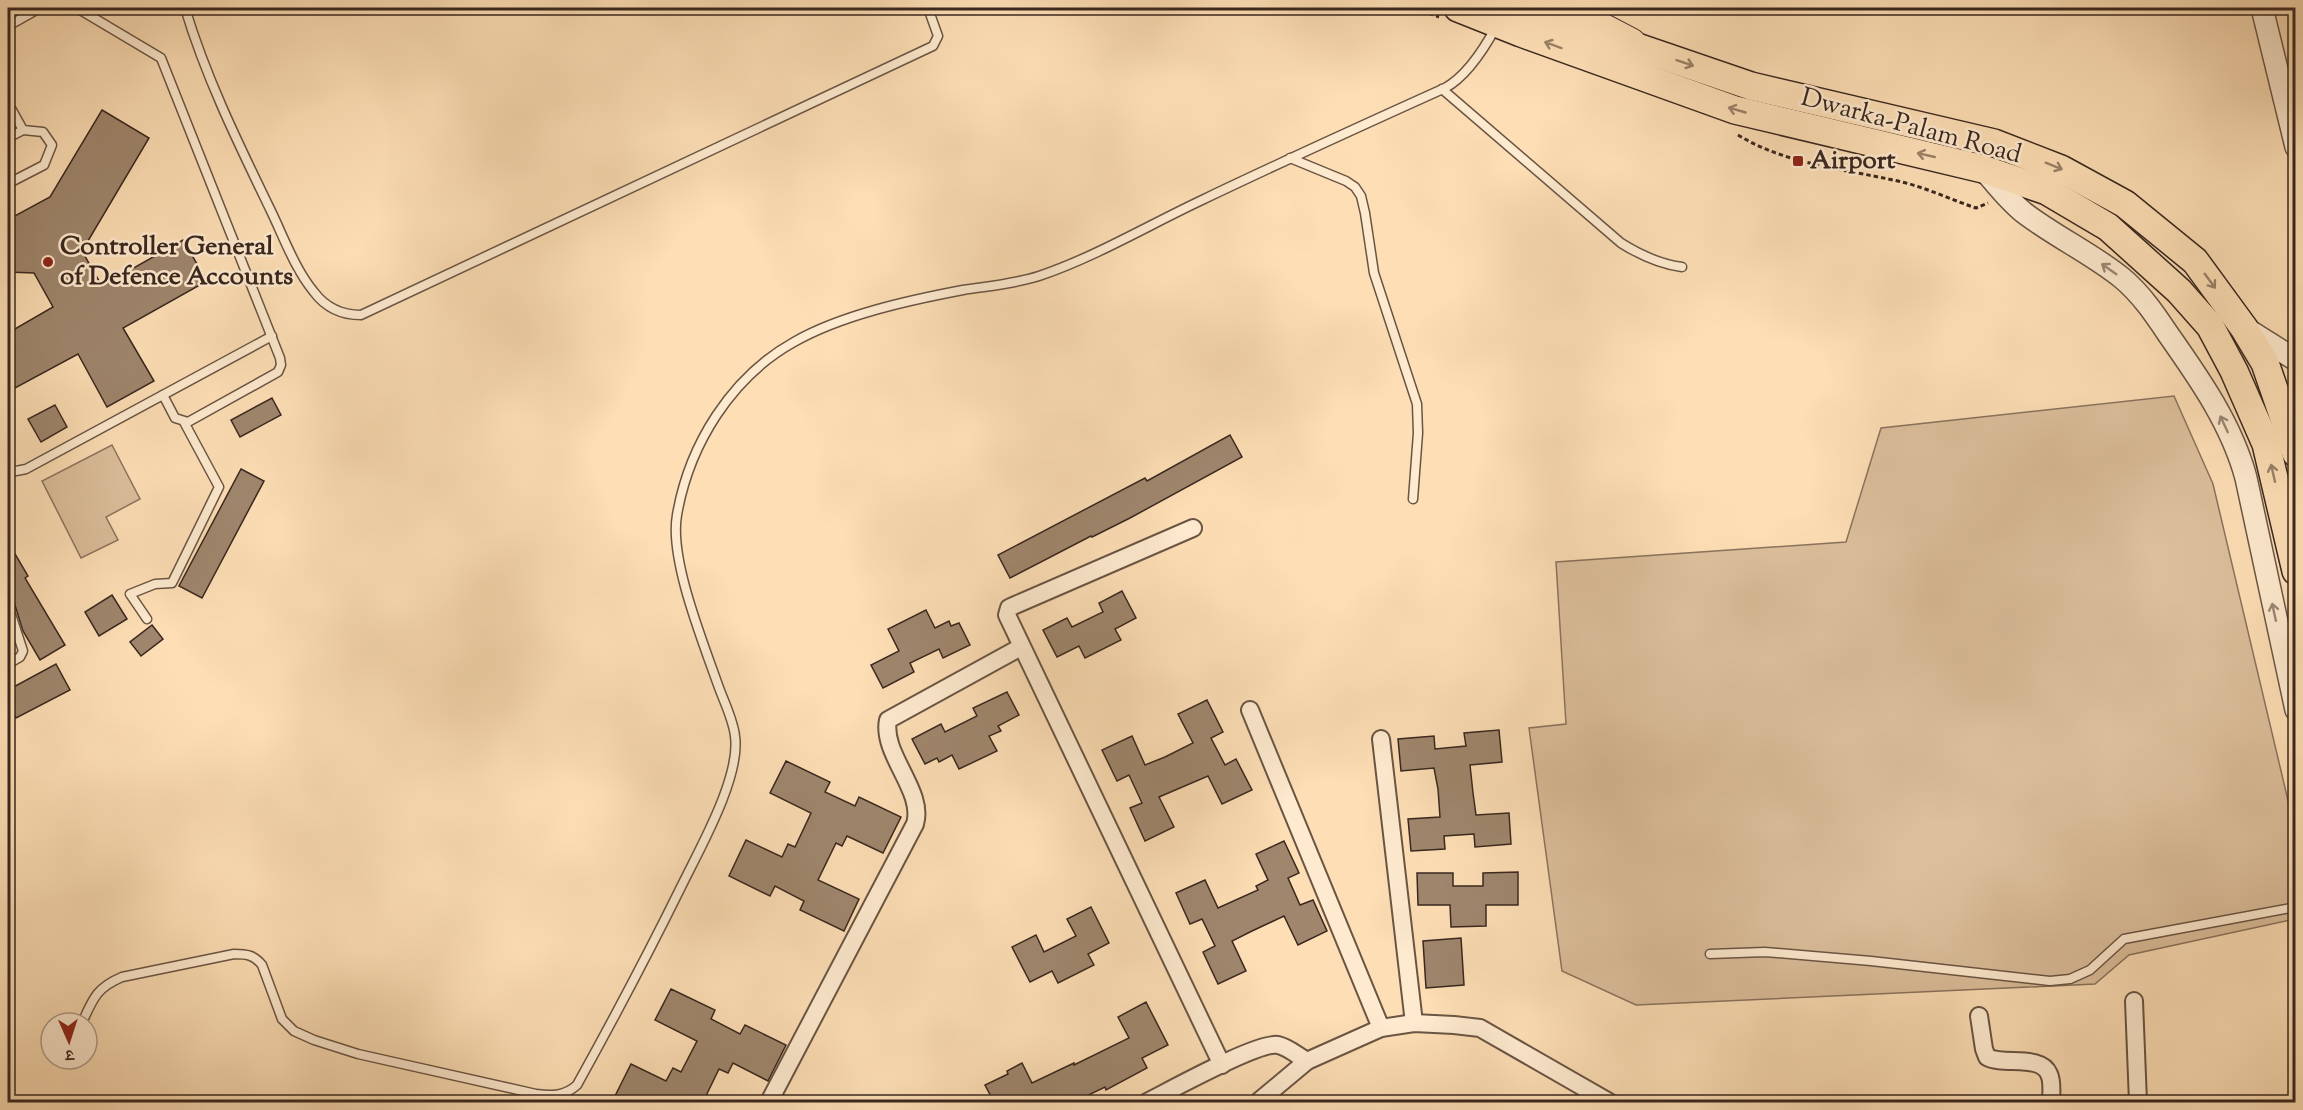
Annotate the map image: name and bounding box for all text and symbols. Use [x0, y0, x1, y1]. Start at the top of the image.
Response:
one-way arrow [1544, 38, 1563, 49]
one-way arrow [1675, 58, 1694, 69]
street label: Dwarka-Palam Road [1797, 80, 2026, 174]
one-way arrow [1727, 104, 1746, 115]
place label: Airport [1810, 143, 1896, 180]
one-way arrow [1917, 149, 1936, 160]
marker: Airport [1791, 154, 1805, 168]
one-way arrow [2044, 161, 2063, 172]
place label: Controller General of Defence Accounts [60, 229, 293, 296]
marker: Controller General of Defence Accounts [41, 255, 55, 269]
one-way arrow [2102, 263, 2118, 275]
one-way arrow [2203, 272, 2216, 288]
one-way arrow [2218, 416, 2230, 434]
one-way arrow [2266, 464, 2278, 483]
one-way arrow [2268, 603, 2279, 622]
north arrow [39, 1011, 99, 1071]
text: उ [63, 1042, 75, 1065]

